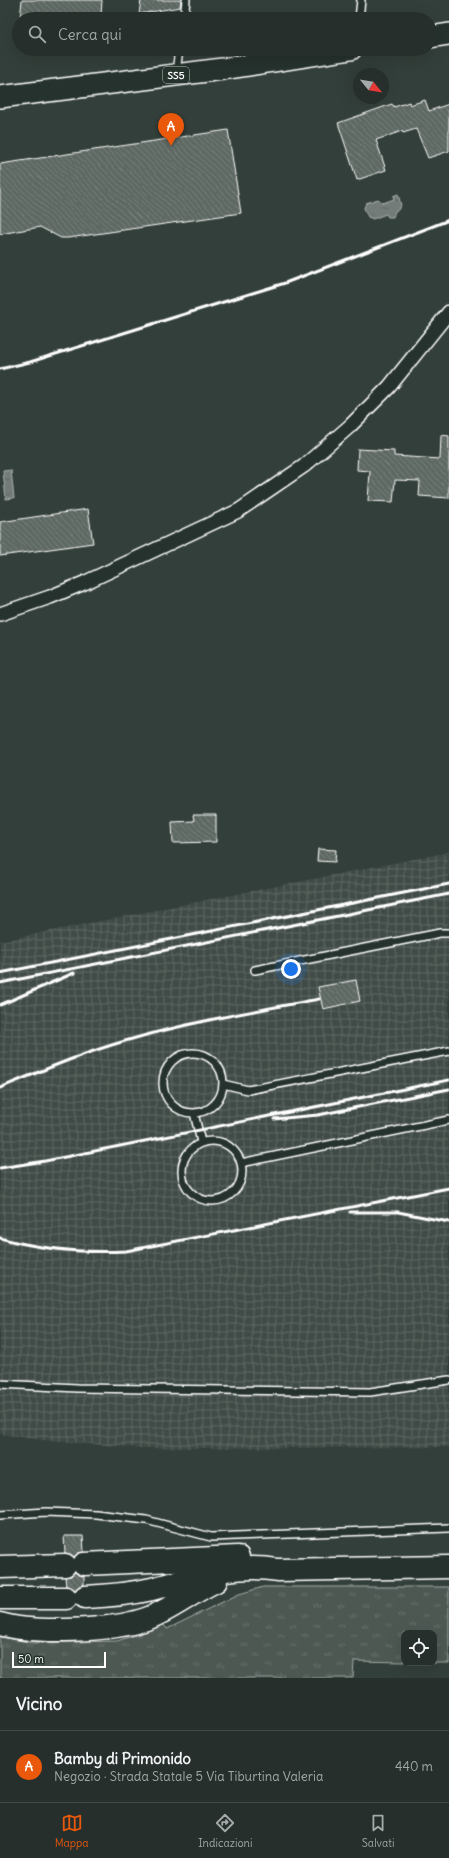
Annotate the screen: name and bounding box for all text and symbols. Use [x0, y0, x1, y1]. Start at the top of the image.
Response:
search box [12, 12, 437, 56]
icon: search [26, 23, 48, 45]
text: Cerca qui [58, 25, 122, 44]
road number: SS5 [163, 67, 189, 83]
north arrow [353, 68, 389, 104]
pin: A [158, 113, 184, 146]
your location [281, 959, 301, 979]
map controls [401, 1630, 437, 1666]
button: locate [401, 1630, 437, 1666]
scale bar [12, 1650, 106, 1669]
text: 50 m [18, 1652, 44, 1666]
text: Vicino [16, 1693, 62, 1715]
text: Bamby di Primonido [54, 1749, 191, 1768]
text: A [25, 1758, 33, 1775]
text: 440 m [395, 1758, 433, 1775]
text: Negozio · Strada Statale 5 Via Tiburtina Valeria [54, 1768, 323, 1785]
tab: Mappa [55, 1812, 89, 1850]
tab: Indicazioni [198, 1812, 252, 1850]
tab: Salvati [362, 1812, 394, 1850]

